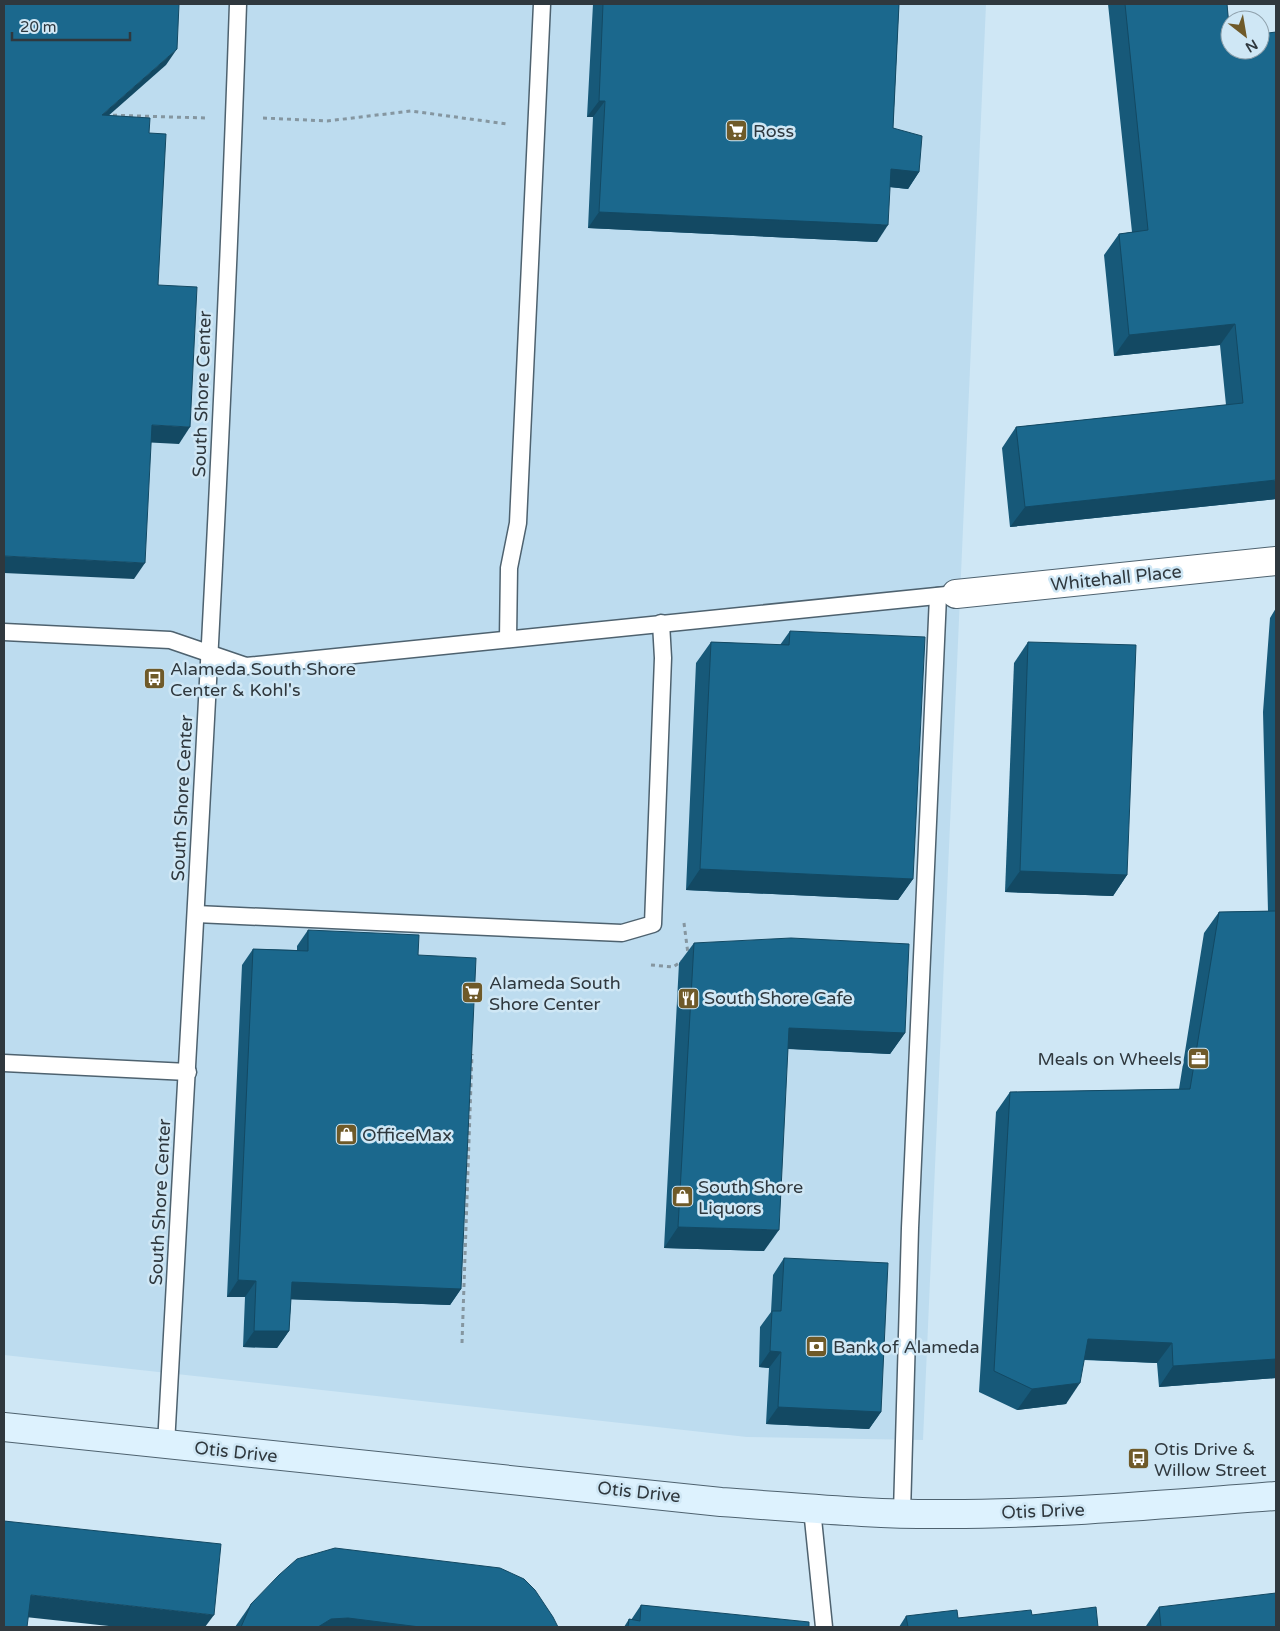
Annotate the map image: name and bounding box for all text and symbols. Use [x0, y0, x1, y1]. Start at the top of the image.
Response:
scale bar [12, 10, 130, 42]
north arrow [1220, 10, 1270, 60]
text: 20 m [20, 18, 57, 36]
text: N [1242, 36, 1261, 56]
supermarket icon: Ross [725, 119, 749, 143]
place label: Ross [753, 120, 794, 142]
street label: South Shore Center [188, 310, 216, 478]
street label: Whitehall Place [1049, 560, 1183, 596]
place label: Alameda South Shore Center & Kohl's [170, 658, 356, 701]
bus stop icon: Alameda South Shore Center & Kohl's [142, 667, 166, 691]
street label: South Shore Center [167, 714, 197, 882]
place label: Alameda South Shore Center [489, 972, 621, 1015]
supermarket icon: Alameda South Shore Center [461, 981, 485, 1005]
restaurant icon: South Shore Cafe [676, 986, 700, 1010]
place label: South Shore Cafe [704, 987, 853, 1009]
office icon: Meals on Wheels [1186, 1047, 1210, 1071]
place label: Meals on Wheels [1038, 1048, 1182, 1070]
street label: South Shore Center [145, 1118, 175, 1286]
shop icon: OfficeMax [334, 1123, 358, 1147]
place label: OfficeMax [362, 1124, 452, 1146]
place label: South Shore Liquors [698, 1176, 803, 1219]
shop icon: South Shore Liquors [670, 1185, 694, 1209]
bank icon: Bank of Alameda [805, 1335, 829, 1359]
place label: Bank of Alameda [833, 1336, 980, 1358]
street label: Otis Drive [193, 1437, 279, 1467]
place label: Otis Drive & Willow Street [1154, 1438, 1267, 1481]
bus stop icon: Otis Drive & Willow Street [1126, 1447, 1150, 1471]
street label: Otis Drive [596, 1477, 682, 1507]
street label: Otis Drive [1001, 1499, 1085, 1523]

